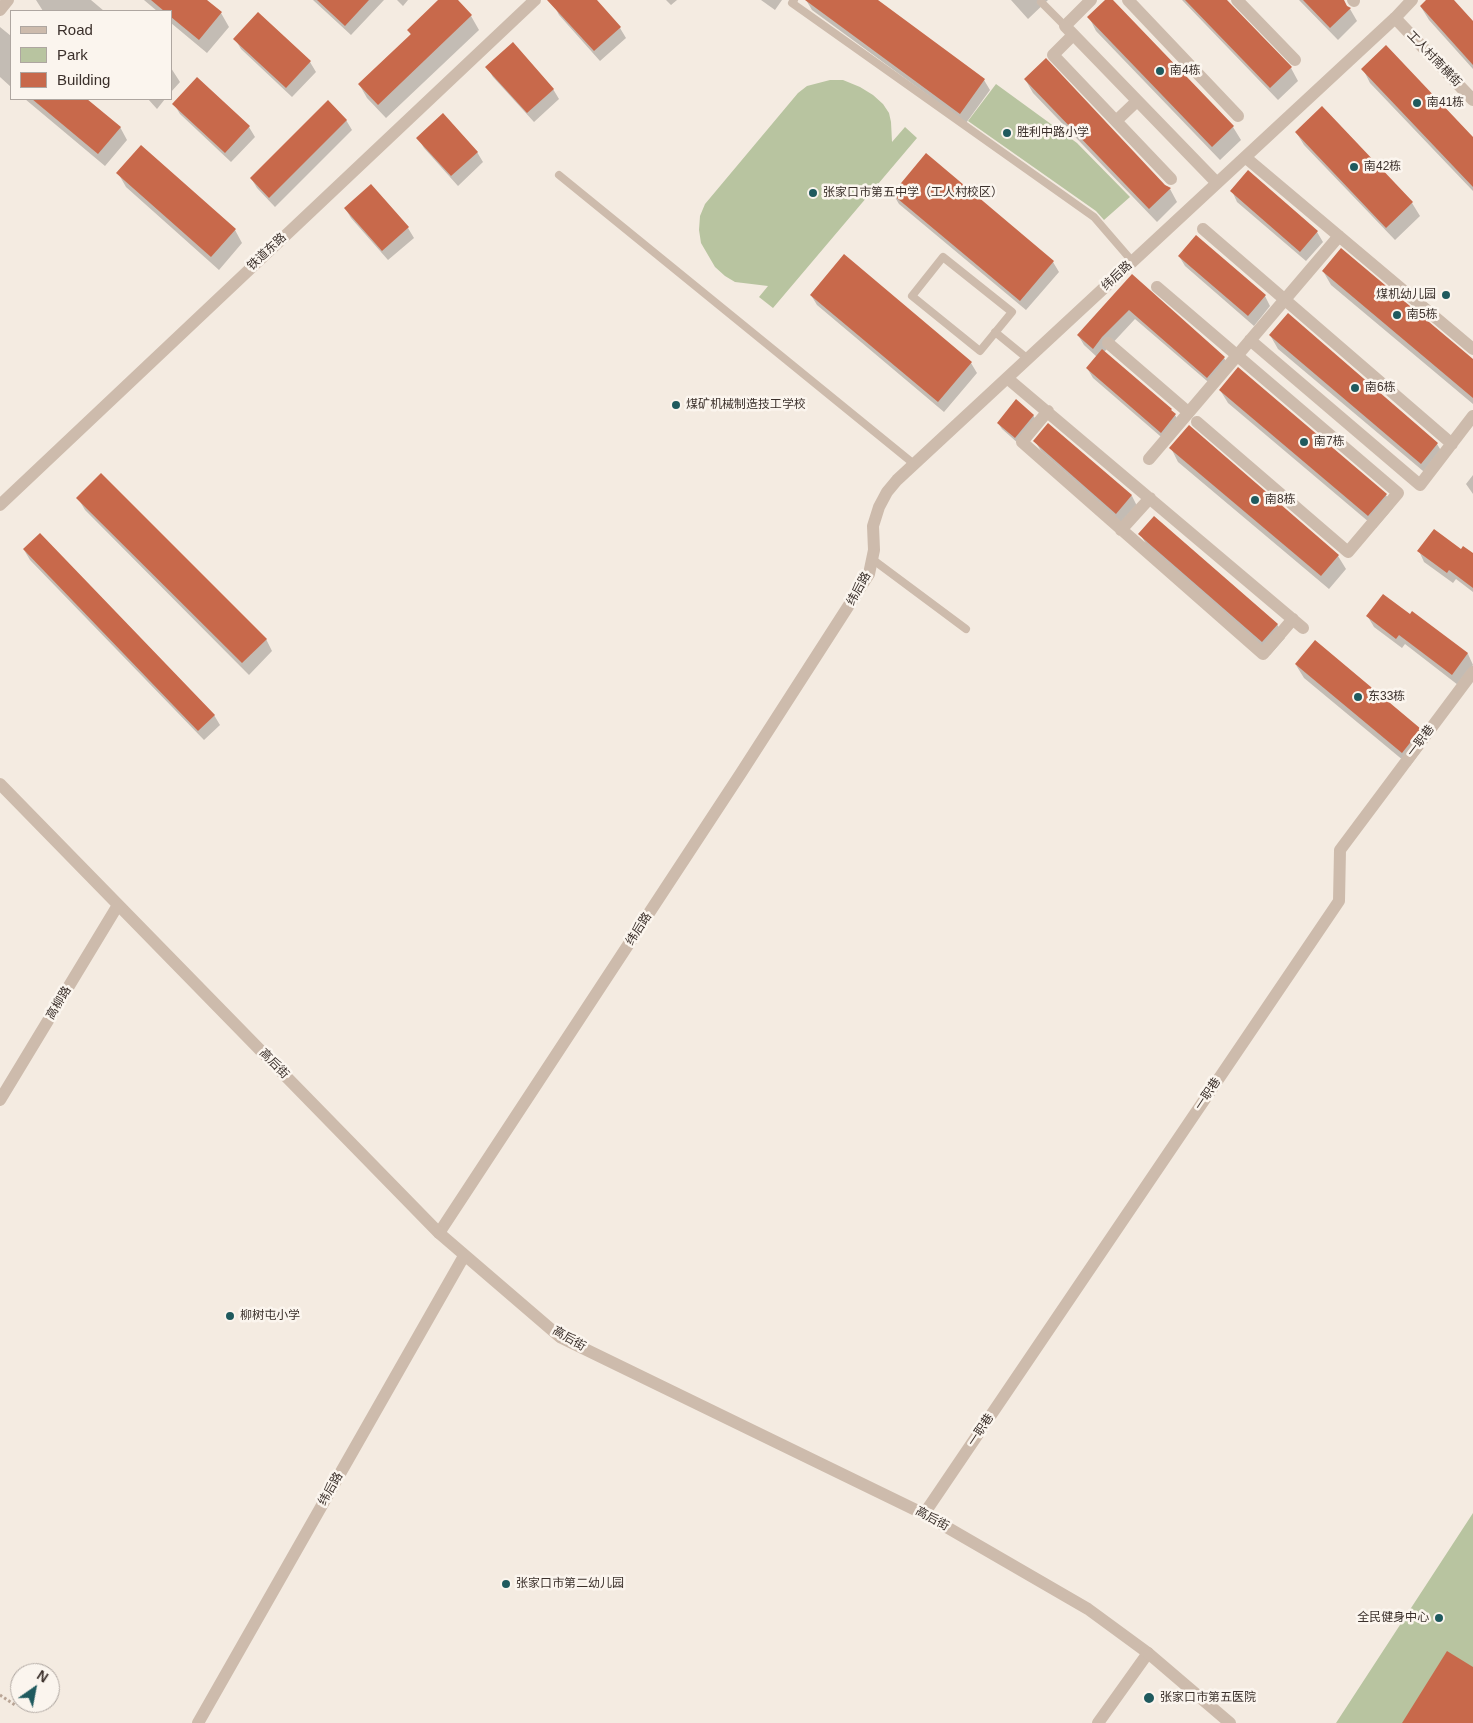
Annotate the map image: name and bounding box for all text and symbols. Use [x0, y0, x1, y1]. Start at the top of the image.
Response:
legend [10, 10, 172, 100]
text: Road [57, 21, 93, 38]
street label: 工人村南横街 [1404, 28, 1464, 90]
text: Park [57, 46, 88, 63]
place label: 南4栋 [1170, 64, 1201, 78]
marker: 南4栋 [1154, 65, 1166, 77]
text: Building [57, 71, 110, 88]
place label: 南41栋 [1427, 96, 1464, 110]
marker: 南41栋 [1411, 97, 1423, 109]
place label: 胜利中路小学 [1017, 126, 1089, 140]
marker: 胜利中路小学 [1001, 127, 1013, 139]
place label: 南42栋 [1364, 160, 1401, 174]
marker: 南42栋 [1348, 161, 1360, 173]
place label: 张家口市第五中学（工人村校区） [823, 186, 1003, 200]
marker: 张家口市第五中学（工人村校区） [807, 187, 819, 199]
street label: 铁道东路 [245, 230, 289, 274]
street label: 纬后路 [1099, 258, 1135, 294]
place label: 煤机幼儿园 [1376, 288, 1436, 302]
marker: 煤机幼儿园 [1440, 289, 1452, 301]
place label: 南5栋 [1407, 308, 1438, 322]
marker: 南5栋 [1391, 309, 1403, 321]
place label: 南6栋 [1365, 381, 1396, 395]
marker: 南6栋 [1349, 382, 1361, 394]
place label: 煤矿机械制造技工学校 [686, 398, 806, 412]
marker: 煤矿机械制造技工学校 [670, 399, 682, 411]
place label: 南7栋 [1314, 435, 1345, 449]
marker: 南7栋 [1298, 436, 1310, 448]
place label: 南8栋 [1265, 493, 1296, 507]
marker: 南8栋 [1249, 494, 1261, 506]
street label: 纬后路 [844, 570, 874, 608]
place label: 东33栋 [1368, 690, 1405, 704]
marker: 东33栋 [1352, 691, 1364, 703]
street label: 一职巷 [1404, 722, 1438, 760]
street label: 纬后路 [623, 910, 655, 948]
street label: 高柳路 [44, 984, 74, 1022]
street label: 高后街 [256, 1046, 292, 1082]
street label: 一职巷 [1192, 1075, 1224, 1113]
place label: 柳树屯小学 [240, 1309, 300, 1323]
marker: 柳树屯小学 [224, 1310, 236, 1322]
street label: 高后街 [550, 1324, 588, 1354]
street label: 一职巷 [965, 1411, 997, 1449]
street label: 纬后路 [316, 1470, 346, 1508]
street label: 高后街 [913, 1504, 951, 1534]
place label: 张家口市第二幼儿园 [516, 1577, 624, 1591]
marker: 张家口市第二幼儿园 [500, 1578, 512, 1590]
place label: 全民健身中心 [1357, 1611, 1429, 1625]
marker: 全民健身中心 [1433, 1612, 1445, 1624]
north arrow [10, 1663, 60, 1713]
text: N [34, 1667, 51, 1686]
marker: 张家口市第五医院 [1142, 1691, 1156, 1705]
place label: 张家口市第五医院 [1160, 1691, 1256, 1705]

